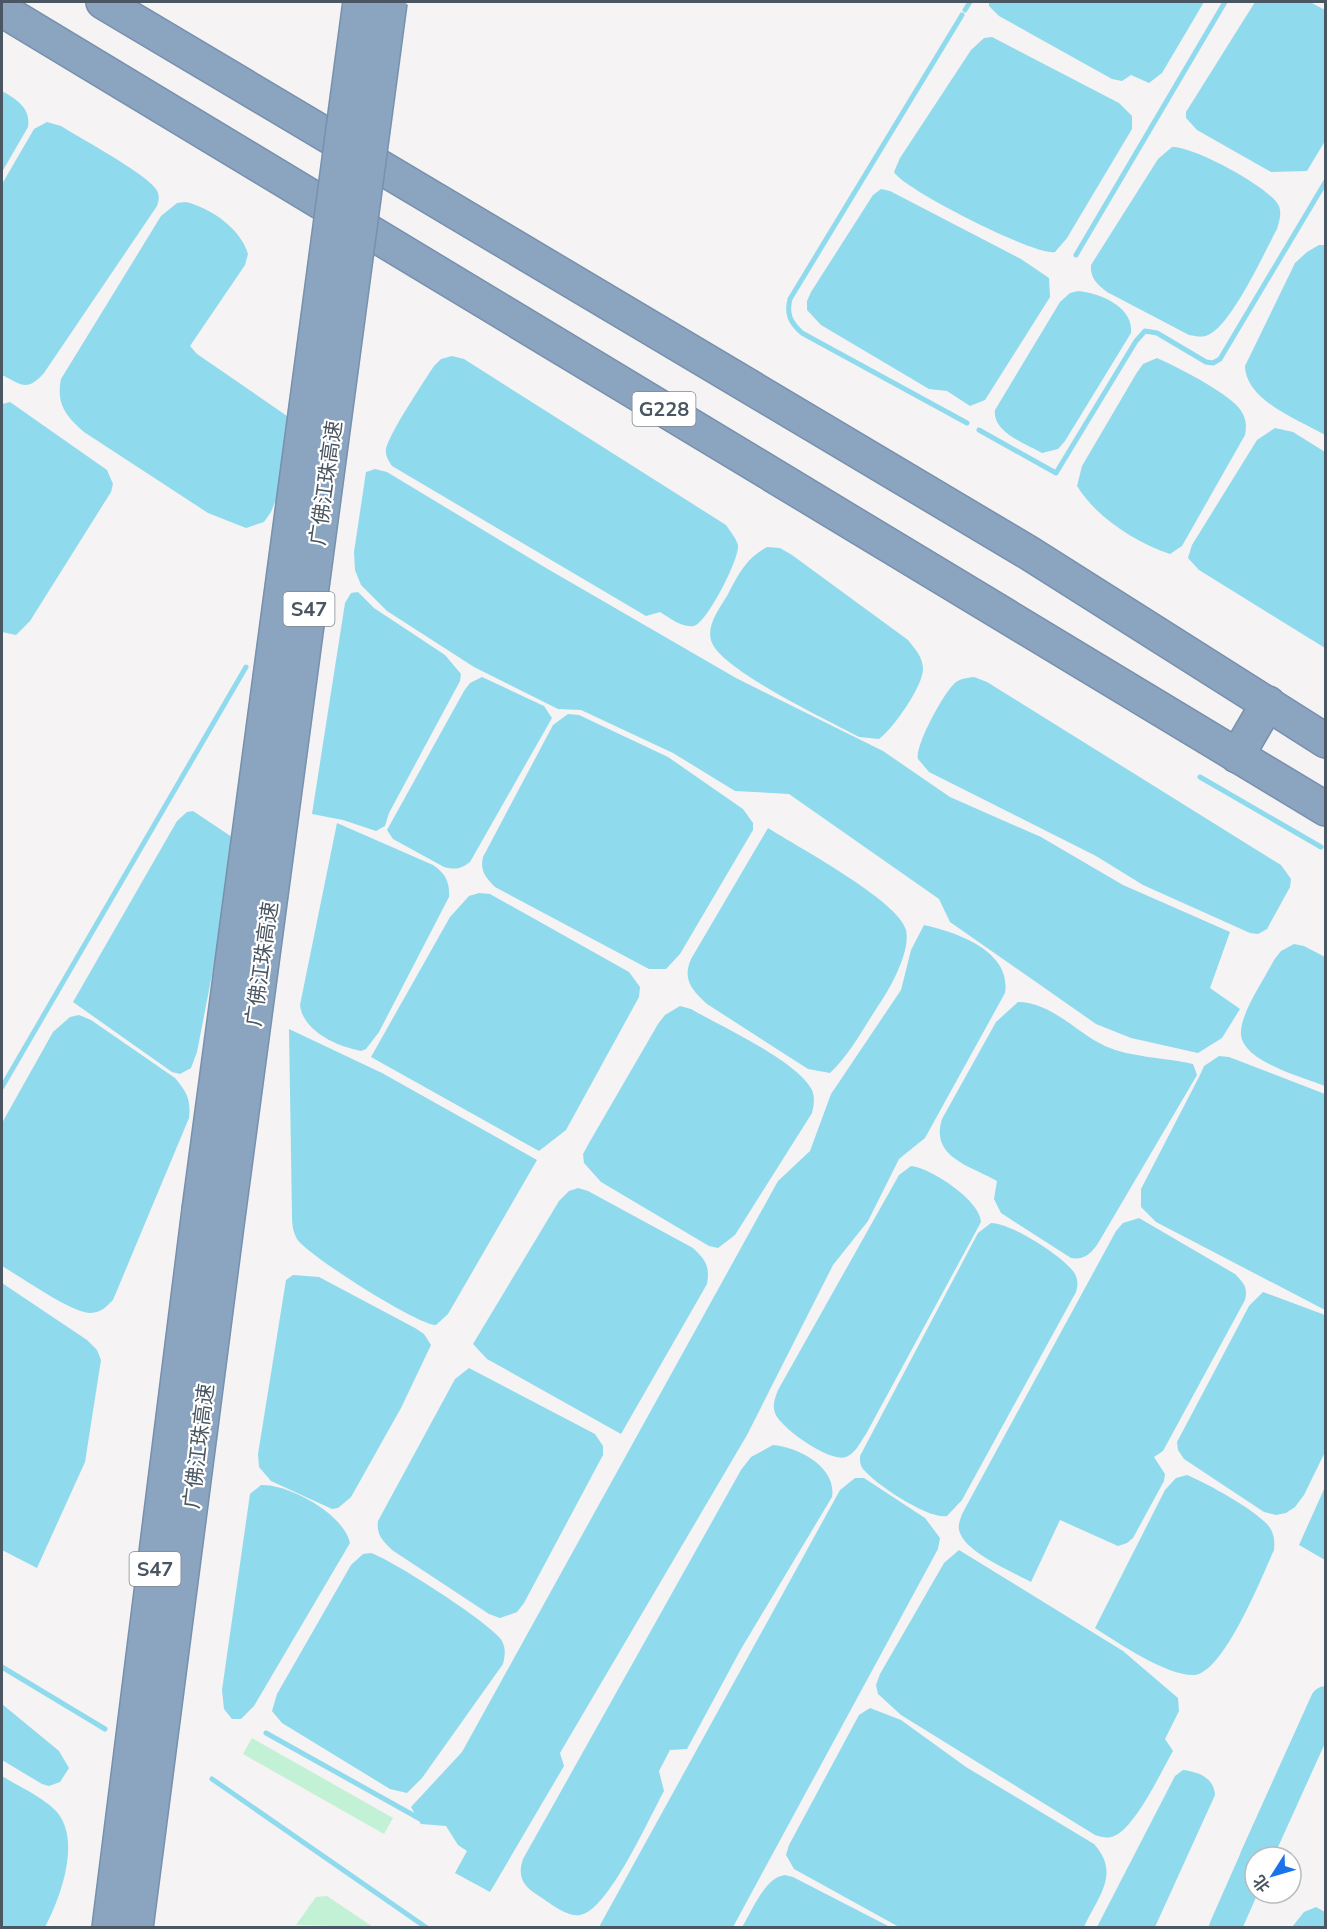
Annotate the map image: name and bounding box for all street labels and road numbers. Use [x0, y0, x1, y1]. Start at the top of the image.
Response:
road number: G228 [632, 392, 696, 426]
street label: 广佛江珠高速 [303, 419, 349, 547]
road number: S47 [284, 592, 334, 626]
street label: 广佛江珠高速 [239, 900, 285, 1028]
street label: 广佛江珠高速 [177, 1382, 221, 1510]
road number: S47 [130, 1552, 180, 1586]

